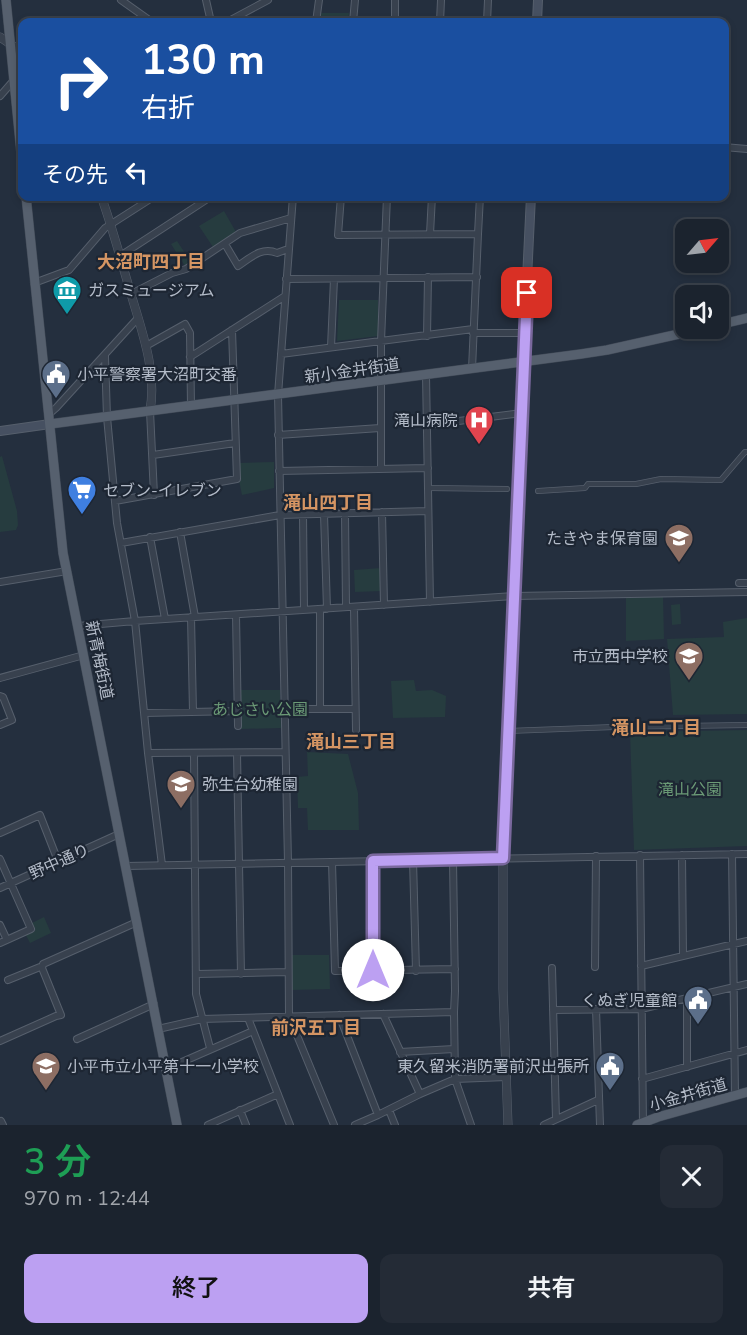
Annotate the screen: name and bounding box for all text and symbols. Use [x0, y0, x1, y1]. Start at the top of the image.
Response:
text: 130 m [141, 32, 265, 89]
icon: right [42, 42, 120, 120]
text: 右折 [141, 90, 195, 127]
icon: left [120, 156, 153, 189]
text: その先 [42, 160, 108, 190]
north arrow [675, 219, 729, 273]
map controls [675, 219, 729, 339]
district label: 大沼町四丁目 [97, 250, 205, 274]
pin [501, 267, 552, 318]
museum icon: ガスミュージアム [51, 274, 83, 316]
icon: arrive [510, 276, 543, 309]
place label: ガスミュージアム [88, 280, 215, 302]
button: sound [675, 285, 729, 339]
street label: 新小金井街道 [303, 353, 401, 389]
public building icon: 小平警察署大沼町交番 [40, 358, 72, 400]
place label: 小平警察署大沼町交番 [77, 364, 237, 386]
hospital icon: 滝山病院 [463, 404, 495, 446]
place label: 滝山病院 [394, 410, 458, 432]
supermarket icon: セブン-イレブン [66, 474, 98, 516]
place label: セブン-イレブン [103, 480, 222, 502]
district label: 滝山四丁目 [283, 491, 373, 515]
school or university icon: たきやま保育園 [663, 522, 695, 564]
place label: たきやま保育園 [546, 528, 658, 550]
street label: 新青梅街道 [80, 619, 118, 702]
school or university icon: 市立西中学校 [673, 640, 705, 682]
place label: 市立西中学校 [572, 646, 668, 668]
park label: あじさい公園 [212, 699, 308, 721]
district label: 滝山二丁目 [611, 716, 701, 740]
district label: 滝山三丁目 [306, 730, 396, 754]
school or university icon: 弥生台幼稚園 [165, 768, 197, 810]
place label: 弥生台幼稚園 [202, 774, 298, 796]
park label: 滝山公園 [658, 779, 722, 801]
street label: 野中通り [26, 839, 93, 885]
position arrow [341, 938, 405, 1002]
public building icon: くぬぎ児童館 [682, 984, 714, 1026]
place label: くぬぎ児童館 [581, 990, 677, 1012]
district label: 前沢五丁目 [271, 1016, 361, 1040]
school or university icon: 小平市立小平第十一小学校 [30, 1050, 62, 1092]
public building icon: 東久留米消防署前沢出張所 [594, 1050, 626, 1092]
place label: 小平市立小平第十一小学校 [67, 1056, 259, 1078]
place label: 東久留米消防署前沢出張所 [397, 1056, 589, 1078]
street label: 小金井街道 [647, 1073, 730, 1117]
text: 3 分 [24, 1138, 91, 1187]
button: close [660, 1145, 723, 1208]
text: 970 m · 12:44 [24, 1185, 150, 1212]
button: 終了 [24, 1254, 368, 1323]
button: 共有 [380, 1254, 723, 1323]

